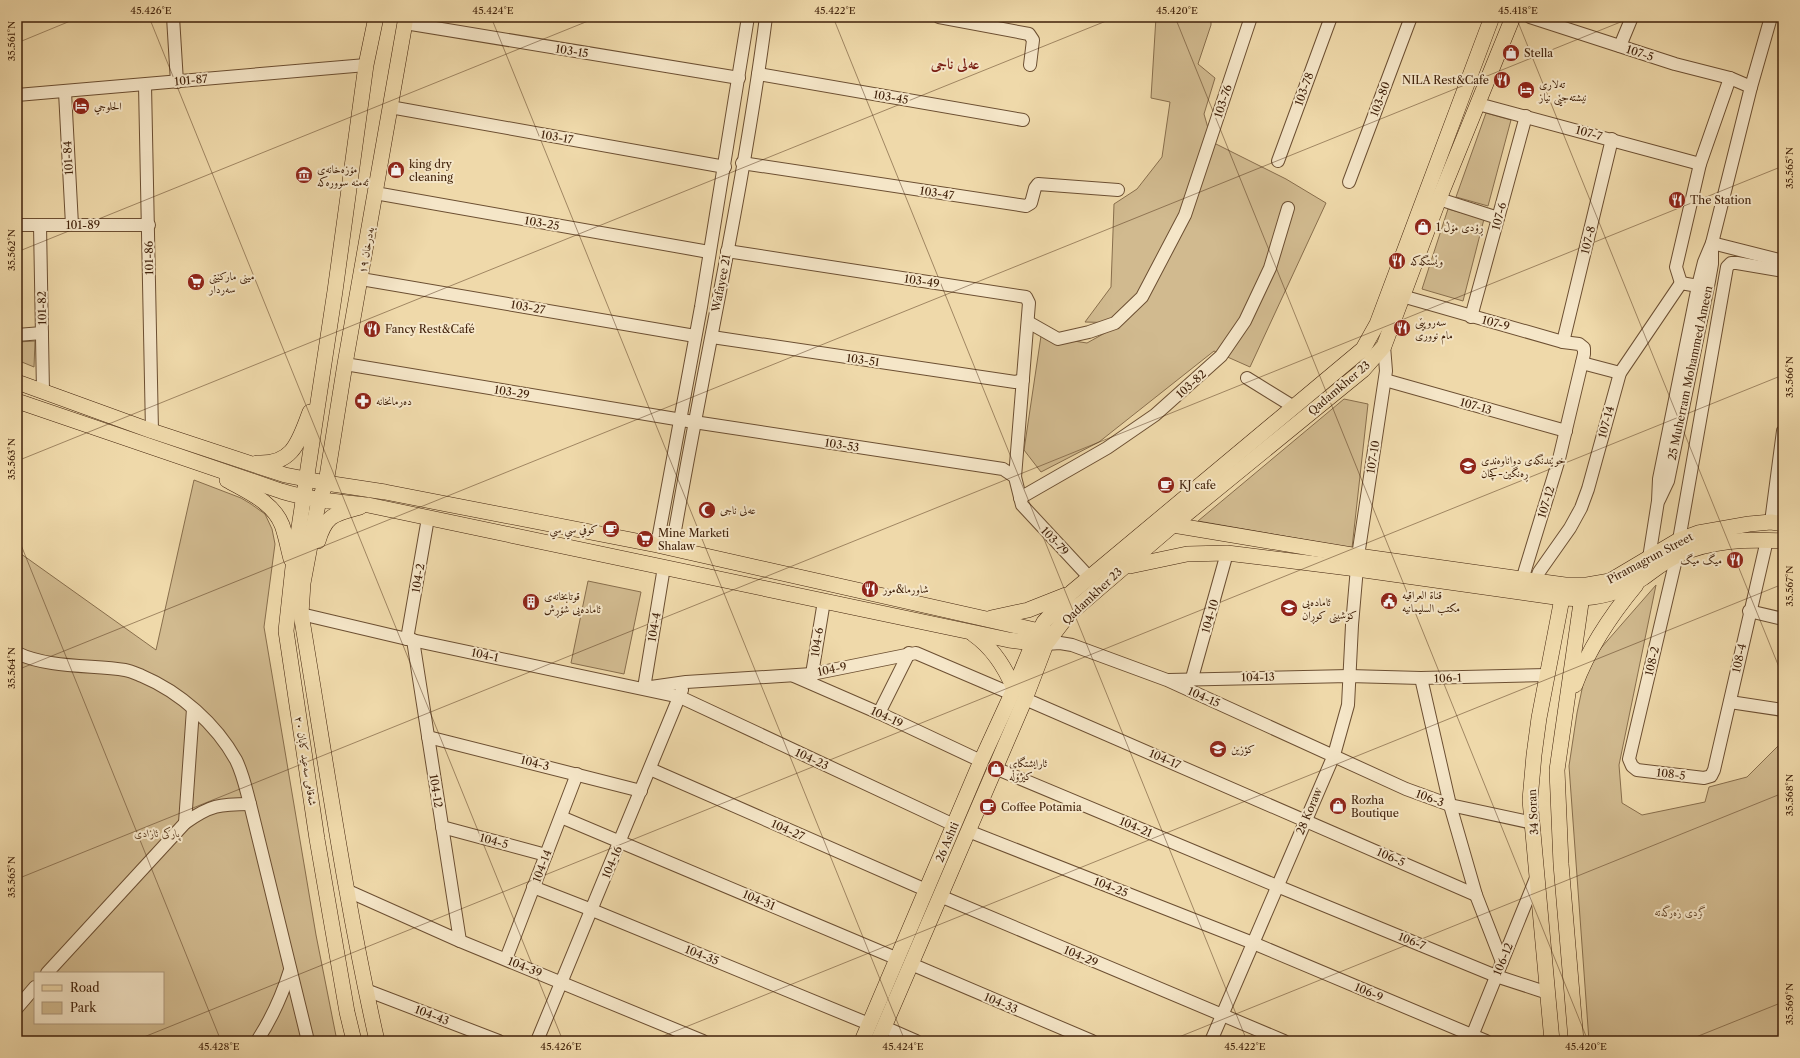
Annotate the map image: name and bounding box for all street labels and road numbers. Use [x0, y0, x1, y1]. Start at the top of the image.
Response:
street label: 103-15 [555, 41, 589, 61]
street label: 107-5 [1625, 42, 1655, 64]
street label: 103-78 [1292, 70, 1316, 108]
street label: 101-87 [174, 72, 209, 88]
street label: 103-80 [1367, 80, 1393, 118]
street label: 103-76 [1211, 82, 1235, 119]
street label: 103-45 [873, 87, 909, 107]
street label: 107-7 [1574, 123, 1604, 143]
street label: 103-17 [540, 127, 575, 147]
street label: 101-84 [60, 141, 76, 175]
street label: 103-47 [919, 183, 956, 203]
street label: 107-6 [1489, 200, 1510, 231]
street label: 103-25 [524, 213, 560, 233]
street label: 101-89 [66, 218, 100, 232]
street label: 107-8 [1578, 225, 1598, 255]
street label: بەدرخان ١٩ [355, 226, 377, 274]
street label: 101-86 [142, 240, 156, 275]
street label: Wafayee 21 [708, 253, 734, 314]
street label: 103-49 [903, 271, 941, 291]
street label: 25 Muherram Mohammed Ameen [1665, 284, 1715, 461]
street label: 101-82 [35, 291, 49, 325]
street label: 103-27 [510, 297, 547, 317]
street label: 107-9 [1481, 313, 1511, 333]
street label: 103-51 [846, 351, 881, 369]
street label: Qadamkher 23 [1305, 358, 1373, 418]
street label: 103-82 [1173, 367, 1209, 401]
street label: 103-29 [493, 382, 531, 402]
street label: 107-13 [1459, 395, 1493, 417]
street label: 107-14 [1595, 404, 1617, 440]
street label: 103-53 [824, 435, 860, 455]
street label: 107-10 [1363, 439, 1383, 475]
street label: 107-12 [1535, 484, 1557, 520]
street label: 103-79 [1038, 524, 1072, 558]
street label: Piramagrun Street [1605, 529, 1695, 587]
street label: 104-2 [409, 562, 427, 594]
street label: Qadamkher 23 [1059, 565, 1125, 627]
street label: 104-10 [1199, 597, 1221, 634]
street label: 104-4 [645, 611, 663, 643]
street label: 104-6 [808, 626, 826, 658]
street label: 108-4 [1729, 642, 1749, 674]
street label: 104-1 [470, 645, 500, 665]
street label: 108-2 [1642, 645, 1662, 677]
street label: 104-9 [816, 659, 848, 679]
street label: 104-13 [1241, 670, 1275, 684]
street label: 106-1 [1434, 671, 1462, 685]
street label: 104-15 [1186, 684, 1222, 710]
street label: 104-19 [869, 703, 905, 731]
street label: شەقامی سەعید کابان ٢٠ [292, 715, 320, 807]
street label: 104-23 [793, 745, 831, 773]
street label: 104-17 [1147, 746, 1183, 772]
street label: 104-3 [519, 753, 551, 773]
street label: 108-5 [1656, 765, 1686, 783]
street label: 104-12 [426, 773, 446, 809]
street label: 28 Koraw [1293, 784, 1326, 837]
street label: 106-3 [1414, 786, 1446, 810]
street label: 34 Soran [1525, 789, 1541, 835]
street label: 104-21 [1118, 814, 1155, 840]
street label: 104-27 [769, 817, 807, 844]
street label: 26 Ashti [932, 819, 962, 864]
street label: 104-5 [478, 830, 510, 852]
street label: 104-16 [599, 843, 625, 880]
street label: 106-5 [1375, 845, 1407, 869]
street label: 104-14 [529, 848, 555, 884]
street label: 104-25 [1092, 874, 1130, 900]
street label: 104-31 [741, 887, 778, 913]
street label: 106-7 [1396, 929, 1428, 953]
street label: 106-12 [1490, 941, 1516, 977]
street label: 104-35 [683, 942, 721, 968]
street label: 104-29 [1062, 943, 1100, 969]
street label: 104-39 [506, 954, 544, 980]
street label: 106-9 [1353, 980, 1385, 1004]
street label: 104-33 [982, 990, 1020, 1016]
street label: 104-43 [413, 1002, 451, 1028]

